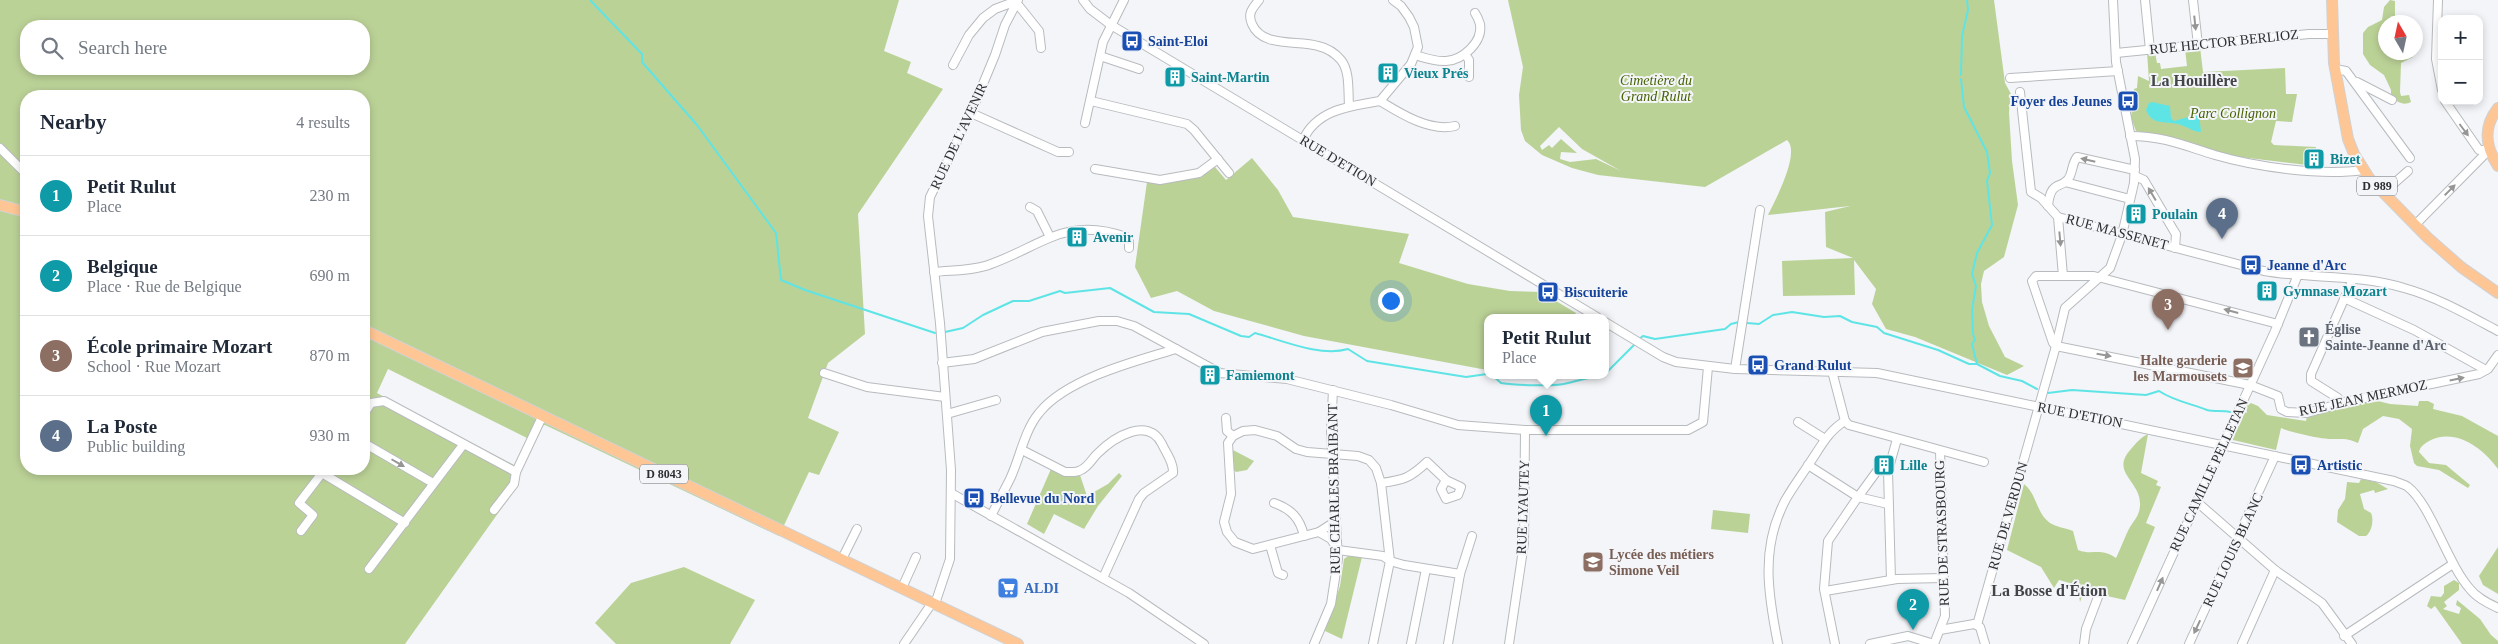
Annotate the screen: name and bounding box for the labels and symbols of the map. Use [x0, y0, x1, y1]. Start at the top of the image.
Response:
one-way arrow [2191, 15, 2199, 31]
north arrow [2378, 15, 2423, 60]
street label: RUE HECTOR BERLIOZ [2149, 27, 2299, 57]
bus stop icon: Saint-Eloi [1120, 29, 1144, 53]
place label: Saint-Eloi [1148, 34, 1208, 49]
building icon: Vieux Prés [1376, 61, 1400, 85]
building icon: Saint-Martin [1163, 65, 1187, 89]
place label: Vieux Prés [1404, 66, 1469, 81]
place label: Saint-Martin [1191, 70, 1270, 85]
district label: La Houillère [2151, 72, 2237, 89]
park label: Cimetière du Grand Rulut [1620, 73, 1692, 104]
street label: RUE DE L'AVENIR [928, 80, 991, 192]
bus stop icon: Foyer des Jeunes [2116, 89, 2140, 113]
place label: Foyer des Jeunes [2010, 94, 2113, 109]
park label: Parc Collignon [2189, 106, 2276, 121]
one-way arrow [2459, 123, 2470, 136]
street label: RUE D'ETION [1297, 132, 1379, 190]
building icon: Bizet [2302, 147, 2326, 171]
place label: Bizet [2330, 152, 2361, 167]
one-way arrow [2080, 156, 2095, 164]
road number: D 989 [2357, 177, 2397, 196]
one-way arrow [2443, 185, 2455, 197]
one-way arrow [2148, 187, 2157, 200]
pin: 4 [2206, 198, 2238, 239]
building icon: Poulain [2124, 202, 2148, 226]
place label: Poulain [2152, 207, 2198, 222]
street label: RUE MASSENET [2064, 211, 2170, 253]
building icon: Avenir [1065, 225, 1089, 249]
place label: Avenir [1093, 230, 1133, 245]
one-way arrow [2056, 231, 2064, 247]
bus stop icon: Jeanne d'Arc [2239, 253, 2263, 277]
place label: Jeanne d'Arc [2267, 258, 2346, 273]
building icon: Gymnase Mozart [2255, 279, 2279, 303]
bus stop icon: Biscuiterie [1536, 280, 1560, 304]
place label: Gymnase Mozart [2283, 284, 2387, 299]
place label: Biscuiterie [1564, 285, 1628, 300]
your location [1378, 288, 1404, 314]
pin: 3 [2152, 289, 2184, 330]
one-way arrow [2223, 307, 2238, 315]
place label: Église Sainte-Jeanne d'Arc [2325, 321, 2446, 353]
church icon: Église Sainte-Jeanne d'Arc [2297, 325, 2321, 349]
one-way arrow [2096, 351, 2111, 359]
bus stop icon: Grand Rulut [1746, 353, 1770, 377]
place label: Halte garderie les Marmousets [2133, 353, 2228, 384]
school or university icon: Halte garderie les Marmousets [2231, 356, 2255, 380]
place label: Grand Rulut [1774, 358, 1852, 373]
building icon: Famiemont [1198, 363, 1222, 387]
place label: Famiemont [1226, 368, 1295, 383]
one-way arrow [2450, 375, 2465, 383]
street label: RUE JEAN MERMOZ [2298, 377, 2428, 419]
pin: 1 [1530, 395, 1562, 436]
street label: RUE CAMILLE PELLETAN [2167, 396, 2251, 554]
street label: RUE D'ETION [2036, 399, 2124, 431]
street label: RUE CHARLES BRAIBANT [1325, 403, 1343, 574]
building icon: Lille [1872, 453, 1896, 477]
bus stop icon: Artistic [2289, 453, 2313, 477]
place label: Lille [1900, 458, 1927, 473]
place label: Artistic [2317, 458, 2362, 473]
one-way arrow [391, 459, 406, 467]
street label: RUE LYAUTEY [1514, 459, 1532, 555]
street label: RUE DE STRASBOURG [1932, 460, 1952, 606]
street label: RUE DE VERDUN [1985, 460, 2031, 572]
road number: D 8043 [640, 464, 688, 484]
bus stop icon: Bellevue du Nord [962, 486, 986, 510]
place label: Bellevue du Nord [990, 491, 1094, 506]
street label: RUE LOUIS BLANC [2200, 491, 2266, 609]
place label: Lycée des métiers Simone Veil [1609, 547, 1715, 578]
school or university icon: Lycée des métiers Simone Veil [1581, 550, 1605, 574]
supermarket icon: ALDI [996, 576, 1020, 600]
one-way arrow [2156, 577, 2164, 591]
place label: ALDI [1024, 581, 1059, 596]
district label: La Bosse d'Étion [1991, 581, 2107, 599]
pin: 2 [1897, 589, 1929, 630]
one-way arrow [2192, 620, 2200, 634]

